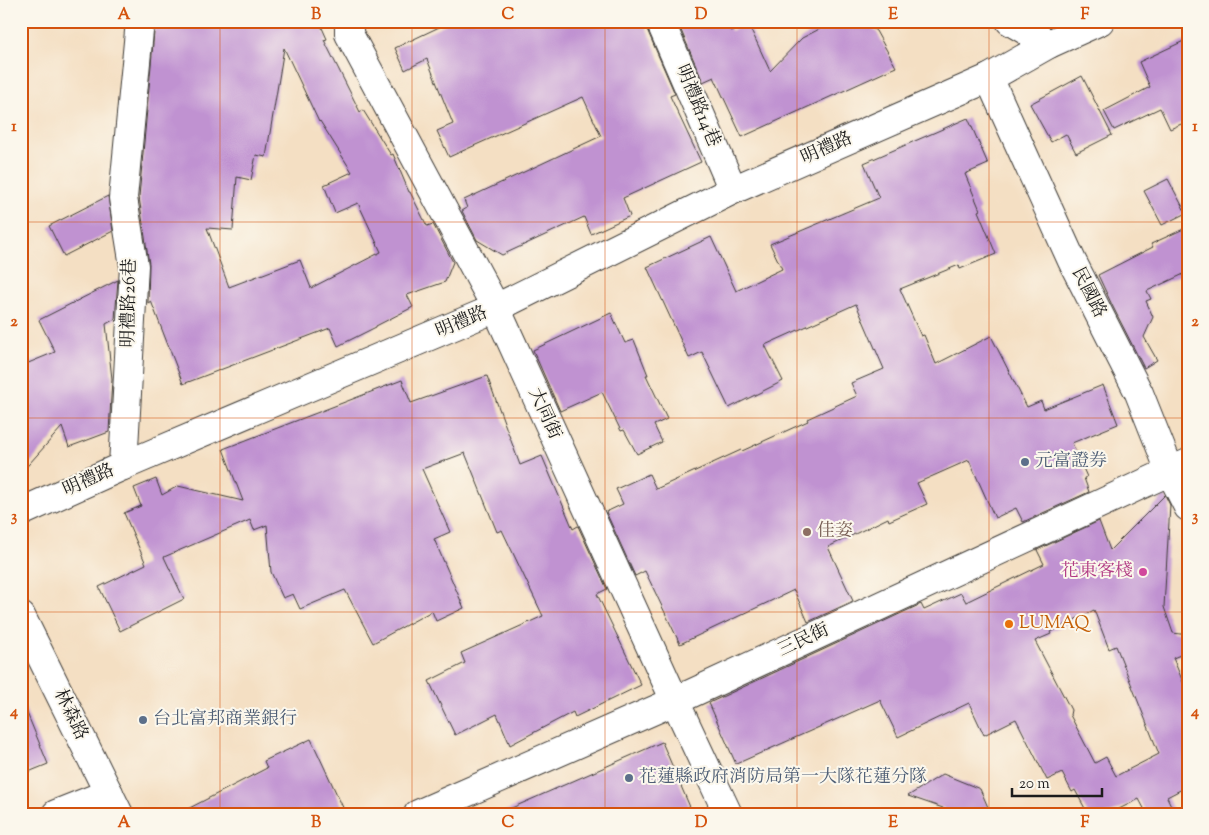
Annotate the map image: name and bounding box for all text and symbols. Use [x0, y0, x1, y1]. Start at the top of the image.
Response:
text: A [118, 4, 131, 27]
text: B [311, 4, 321, 27]
text: C [502, 4, 515, 27]
text: D [695, 4, 708, 27]
text: E [888, 4, 898, 27]
text: F [1081, 4, 1090, 27]
street label: 明禮路14巷 [668, 61, 726, 151]
text: 1 [11, 116, 17, 139]
text: 1 [1192, 116, 1198, 139]
street label: 明禮路 [797, 126, 857, 172]
street label: 明禮路26巷 [116, 258, 144, 348]
street label: 民國路 [1064, 263, 1112, 323]
street label: 明禮路 [432, 300, 492, 346]
text: 2 [10, 311, 18, 334]
text: 2 [1191, 311, 1199, 334]
street label: 大同街 [521, 384, 567, 444]
place label: 元富證券 [1035, 449, 1107, 475]
marker: 元富證券 [1019, 456, 1031, 468]
street label: 明禮路 [59, 458, 119, 504]
text: 3 [11, 506, 18, 529]
text: 3 [1192, 506, 1199, 529]
place label: 佳姿 [817, 519, 853, 545]
marker: 佳姿 [801, 526, 813, 538]
place label: 花東客棧 [1061, 559, 1133, 585]
marker: 花東客棧 [1137, 566, 1149, 578]
place label: LUMAQ [1019, 611, 1091, 637]
street label: 三民街 [774, 618, 834, 664]
marker: LUMAQ [1003, 618, 1015, 630]
street label: 林森路 [46, 685, 94, 745]
text: 4 [9, 701, 18, 724]
text: 4 [1190, 701, 1199, 724]
place label: 台北富邦商業銀行 [153, 707, 297, 733]
marker: 台北富邦商業銀行 [137, 714, 149, 726]
place label: 花蓮縣政府消防局第一大隊花蓮分隊 [639, 765, 927, 791]
scale bar [1012, 765, 1102, 797]
marker: 花蓮縣政府消防局第一大隊花蓮分隊 [623, 772, 635, 784]
text: 20 m [1019, 774, 1050, 795]
text: A [118, 812, 131, 835]
text: B [311, 812, 321, 835]
text: C [502, 812, 515, 835]
text: D [695, 812, 708, 835]
text: E [888, 812, 898, 835]
text: F [1081, 812, 1090, 835]

